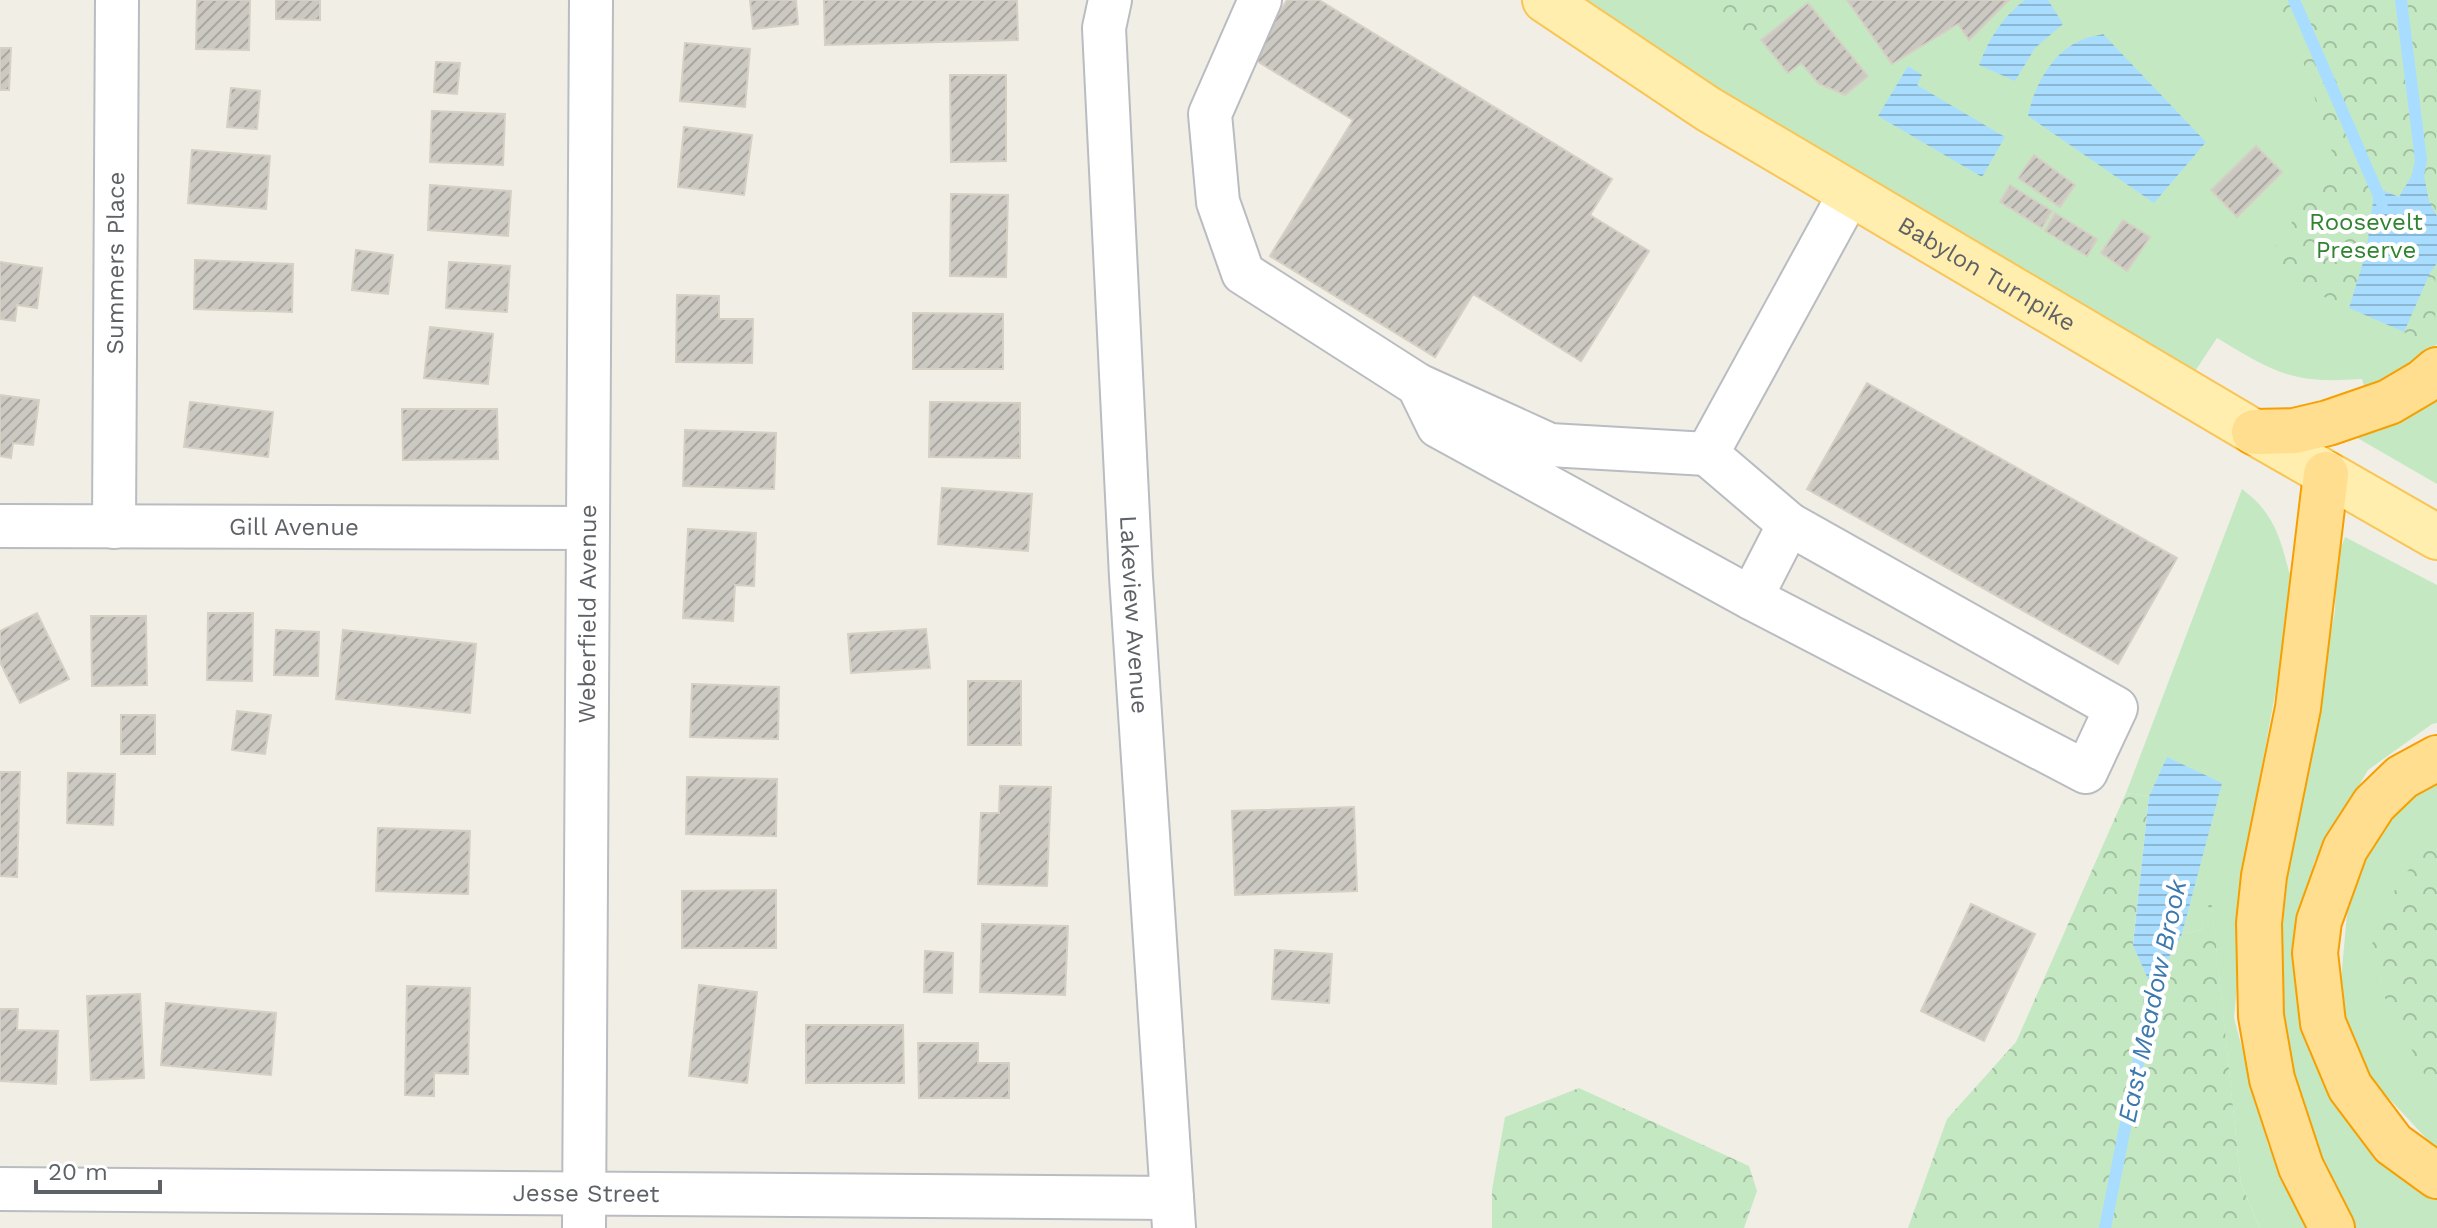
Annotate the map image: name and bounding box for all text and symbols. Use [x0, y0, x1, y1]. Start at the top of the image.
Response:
street label: Summers Place [101, 172, 130, 354]
park label: Roosevelt Preserve [2309, 208, 2423, 264]
street label: Babylon Turnpike [1893, 211, 2081, 337]
street label: Weberfield Avenue [573, 504, 602, 724]
street label: Gill Avenue [229, 513, 359, 541]
street label: Lakeview Avenue [1114, 515, 1154, 715]
water label: East Meadow Brook [2112, 876, 2193, 1125]
scale bar [36, 1144, 160, 1194]
text: 20 m [48, 1158, 108, 1186]
street label: Jesse Street [512, 1179, 660, 1208]

